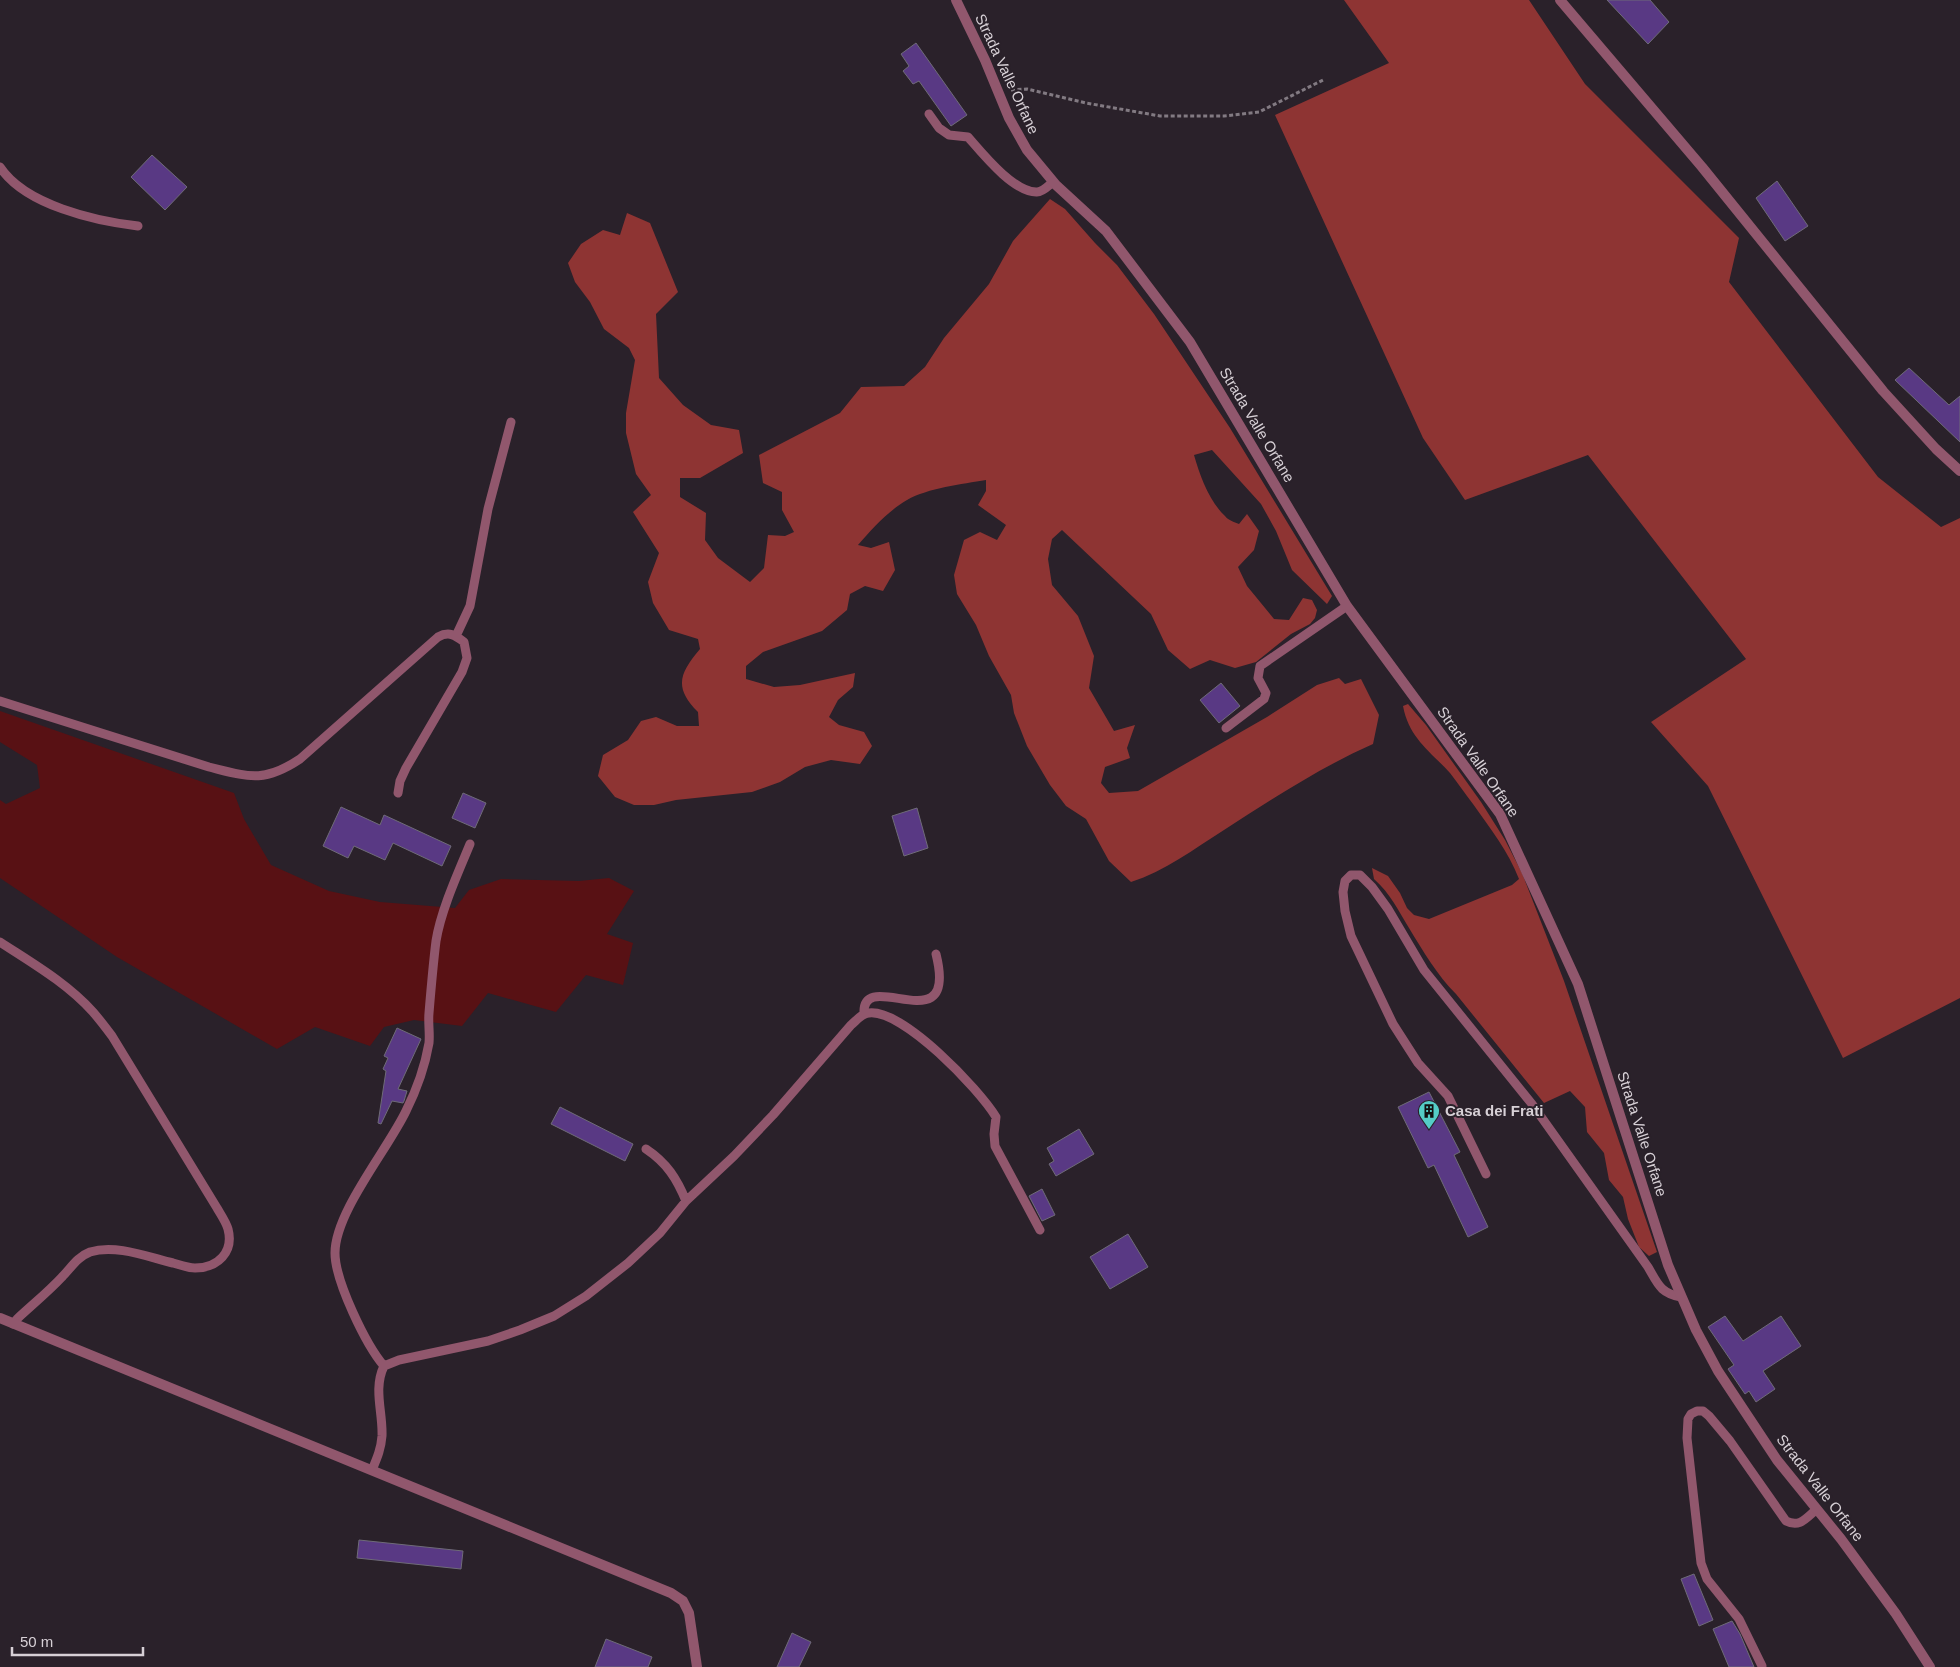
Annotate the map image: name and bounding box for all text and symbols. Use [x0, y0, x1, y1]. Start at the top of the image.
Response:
street label: Strada Valle Orfane [972, 11, 1043, 137]
street label: Strada Valle Orfane [1217, 364, 1298, 485]
street label: Strada Valle Orfane [1434, 703, 1523, 820]
street label: Strada Valle Orfane [1614, 1069, 1671, 1199]
building icon: Casa dei Frati [1417, 1099, 1441, 1130]
place label: Casa dei Frati [1445, 1102, 1543, 1119]
street label: Strada Valle Orfane [1773, 1431, 1867, 1544]
scale bar [12, 1624, 144, 1656]
text: 50 m [20, 1633, 53, 1650]

